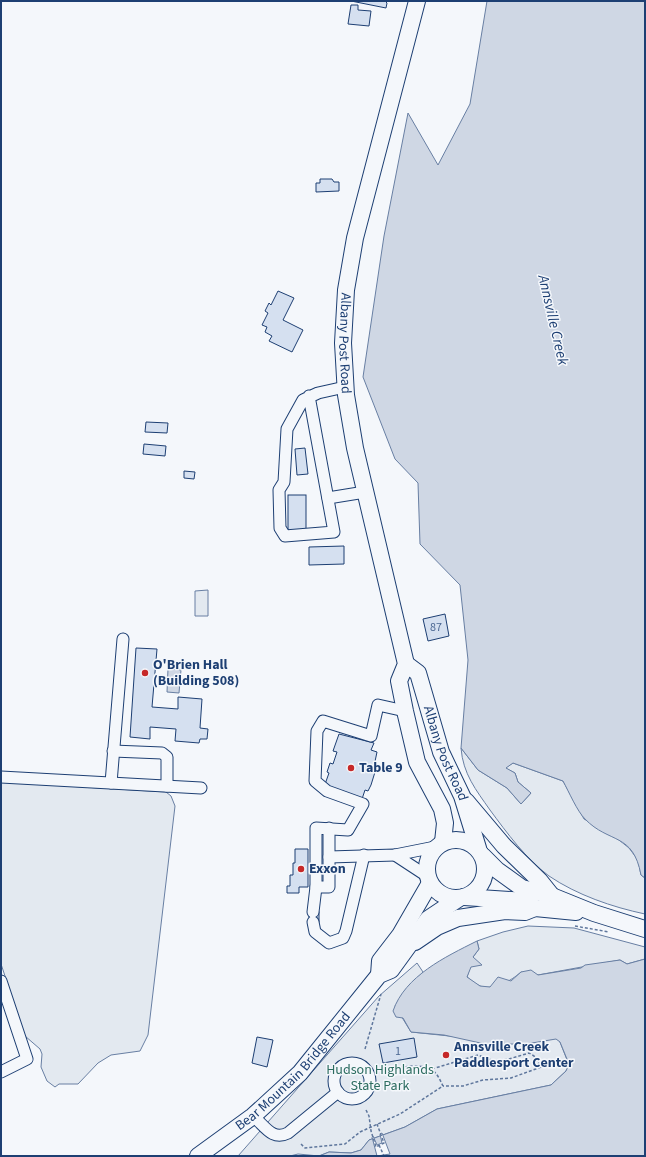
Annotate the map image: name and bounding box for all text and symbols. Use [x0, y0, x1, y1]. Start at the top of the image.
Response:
water label: Annsville Creek [532, 272, 574, 368]
street label: Albany Post Road [333, 292, 356, 394]
house number: 87 [430, 619, 442, 636]
place label: O'Brien Hall (Building 508) [153, 655, 239, 691]
marker: O'Brien Hall (Building 508) [140, 668, 150, 678]
street label: Albany Post Road [418, 703, 473, 803]
place label: Table 9 [359, 758, 403, 778]
marker: Table 9 [346, 763, 356, 773]
place label: Exxon [309, 859, 346, 879]
marker: Exxon [296, 864, 306, 874]
street label: Bear Mountain Bridge Road [231, 1008, 355, 1136]
place label: Annsville Creek Paddlesport Center [453, 1037, 574, 1073]
house number: 1 [395, 1043, 401, 1060]
marker: Annsville Creek Paddlesport Center [441, 1050, 451, 1060]
park label: Hudson Highlands State Park [326, 1060, 434, 1096]

